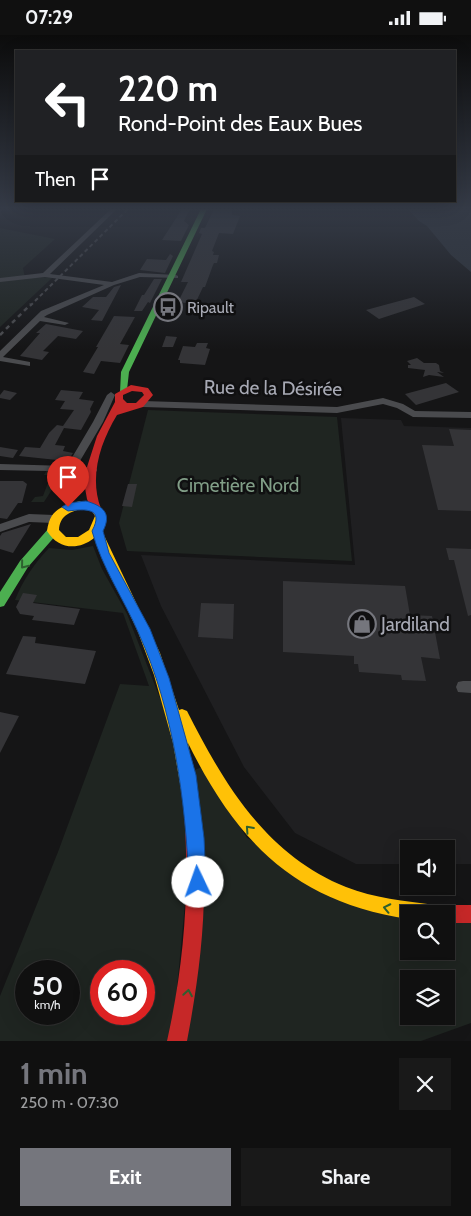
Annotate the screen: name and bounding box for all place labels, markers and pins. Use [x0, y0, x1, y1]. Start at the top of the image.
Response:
bus stop icon: Ripault [153, 292, 183, 322]
place label: Ripault [187, 298, 235, 317]
pin [47, 456, 89, 507]
shop icon: Jardiland [347, 609, 377, 639]
place label: Jardiland [380, 613, 450, 636]

